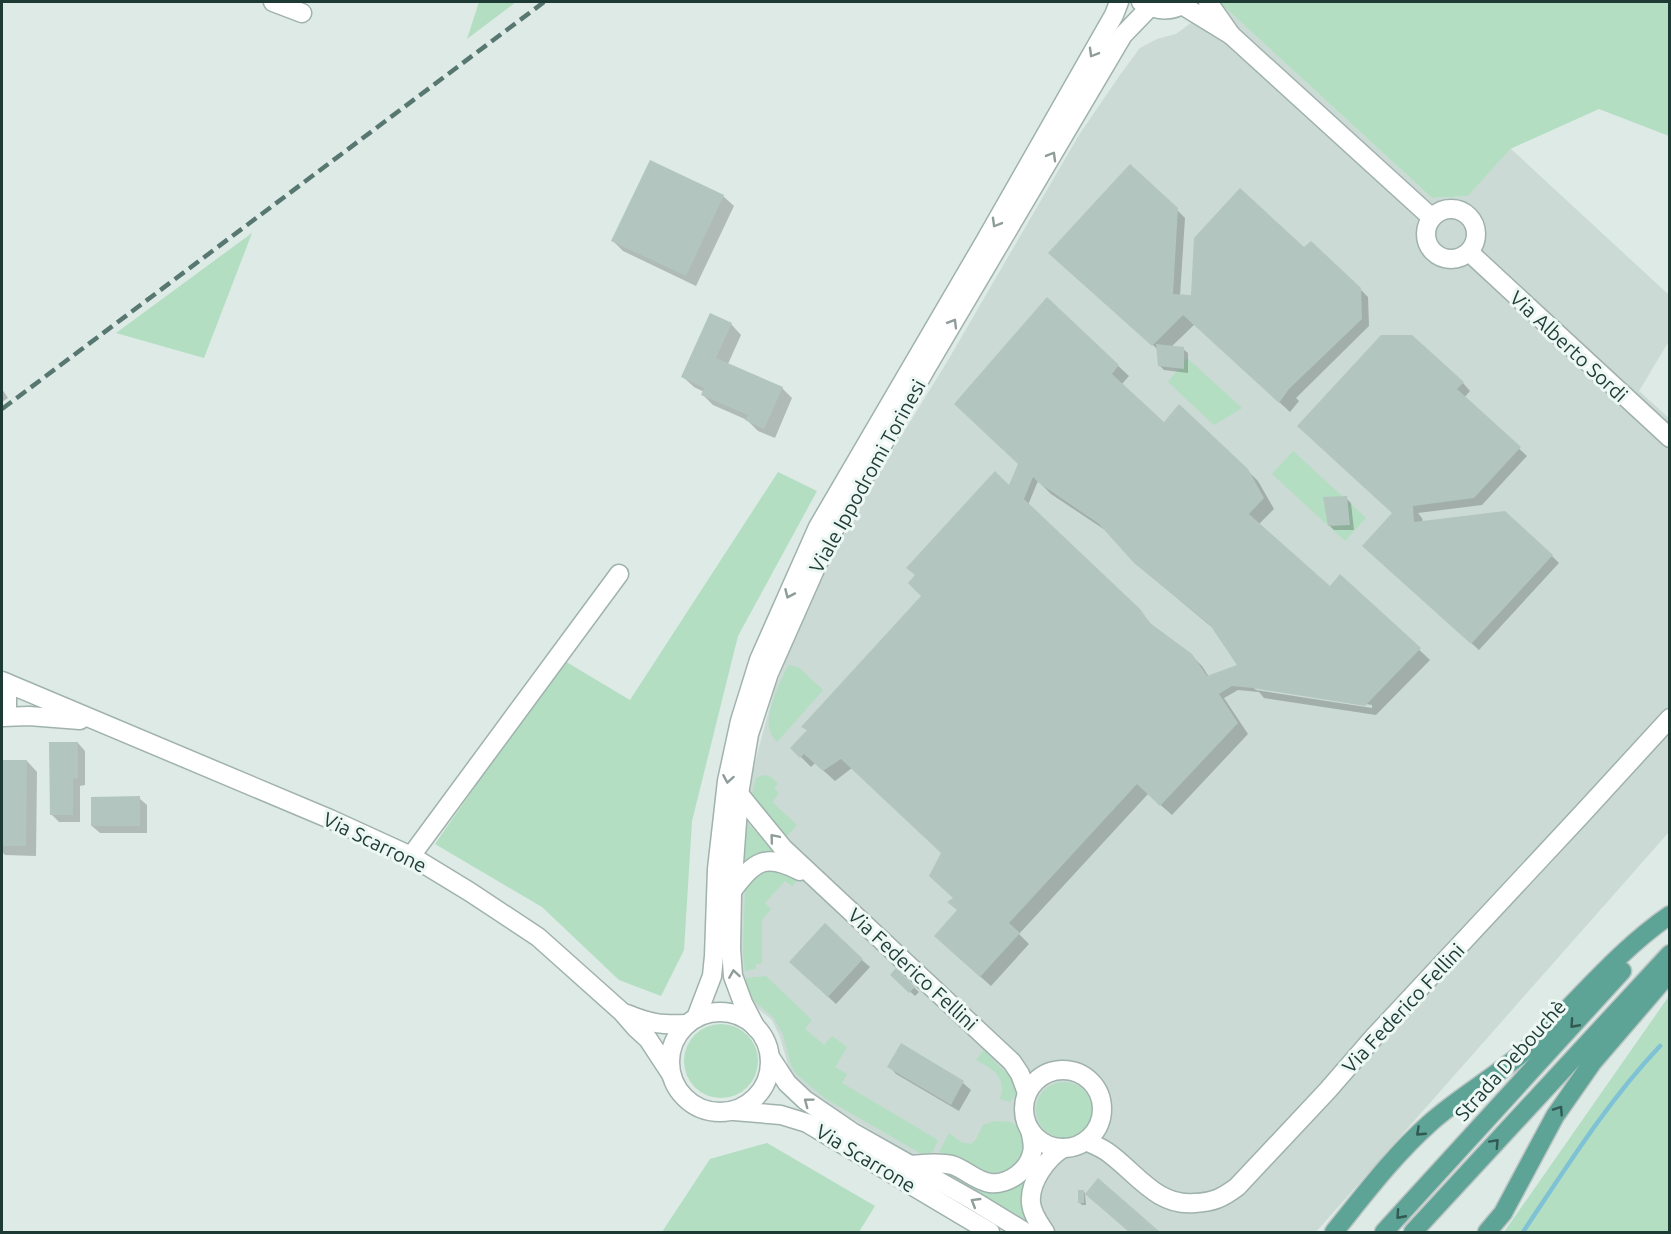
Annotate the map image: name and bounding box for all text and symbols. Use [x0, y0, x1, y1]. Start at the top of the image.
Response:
one-way arrow [1088, 47, 1100, 57]
one-way arrow [1045, 151, 1057, 162]
one-way arrow [992, 217, 1003, 227]
street label: Via Alberto Sordi [1506, 286, 1632, 406]
one-way arrow [946, 319, 958, 329]
street label: Viale Ippodromi Torinesi [804, 375, 930, 577]
one-way arrow [784, 588, 796, 599]
one-way arrow [722, 774, 735, 784]
street label: Via Scarrone [319, 807, 431, 877]
one-way arrow [770, 834, 781, 845]
street label: Via Federico Fellini [844, 903, 982, 1035]
street label: Via Federico Fellini [1337, 939, 1469, 1077]
one-way arrow [728, 970, 741, 980]
street label: Strada Debouchè [1450, 995, 1570, 1125]
one-way arrow [1570, 1017, 1581, 1028]
one-way arrow [804, 1098, 815, 1109]
one-way arrow [1552, 1106, 1563, 1117]
street label: Via Scarrone [812, 1119, 920, 1197]
one-way arrow [1416, 1125, 1427, 1136]
one-way arrow [1488, 1139, 1499, 1150]
one-way arrow [971, 1198, 981, 1210]
one-way arrow [1396, 1208, 1407, 1218]

